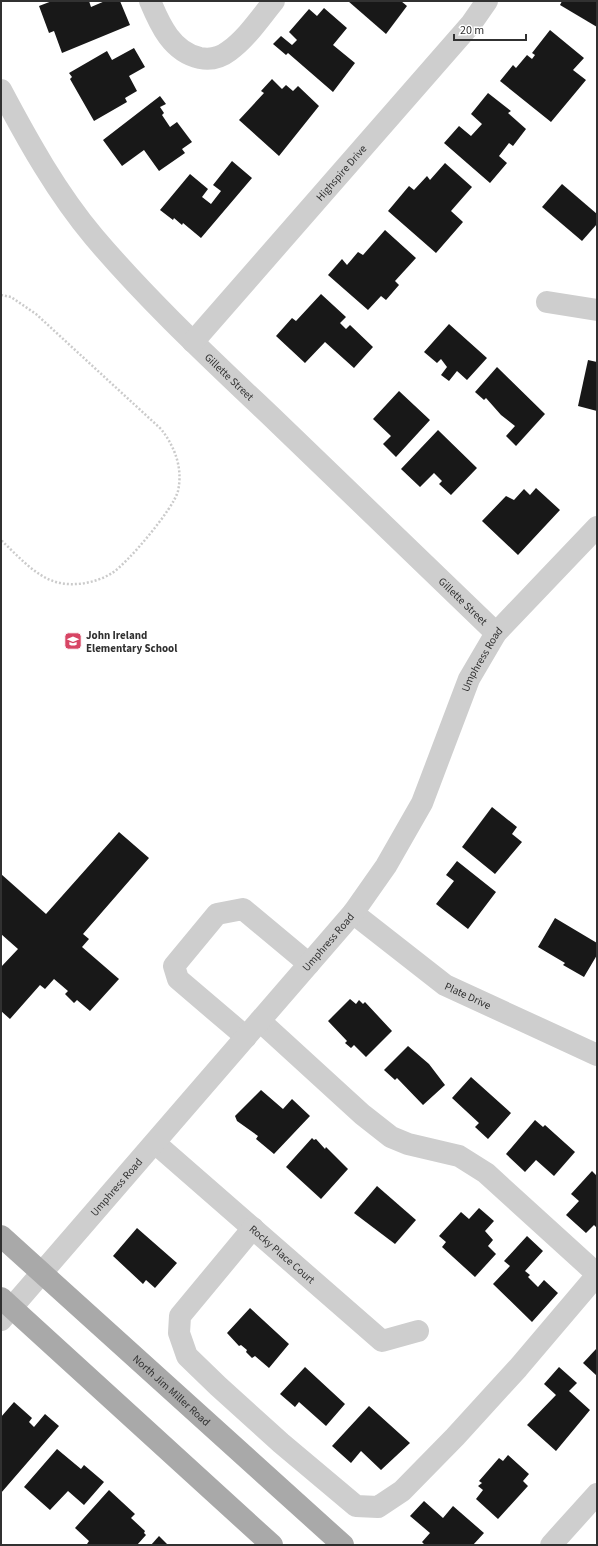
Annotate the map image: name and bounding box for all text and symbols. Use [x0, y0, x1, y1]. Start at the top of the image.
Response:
scale bar [454, 16, 526, 42]
text: 20 m [460, 22, 484, 39]
street label: Highspire Drive [313, 141, 371, 204]
street label: Gillette Street [201, 350, 257, 404]
street label: Gillette Street [435, 574, 491, 629]
street label: Umphress Road [458, 624, 506, 694]
place label: John Ireland Elementary School [86, 628, 178, 656]
school or university icon: John Ireland Elementary School [63, 631, 83, 651]
street label: Umphress Road [299, 910, 358, 974]
street label: Plate Drive [442, 979, 494, 1013]
street label: Umphress Road [87, 1155, 146, 1220]
street label: Rocky Place Court [246, 1222, 318, 1288]
street label: North Jim Miller Road [129, 1352, 213, 1430]

